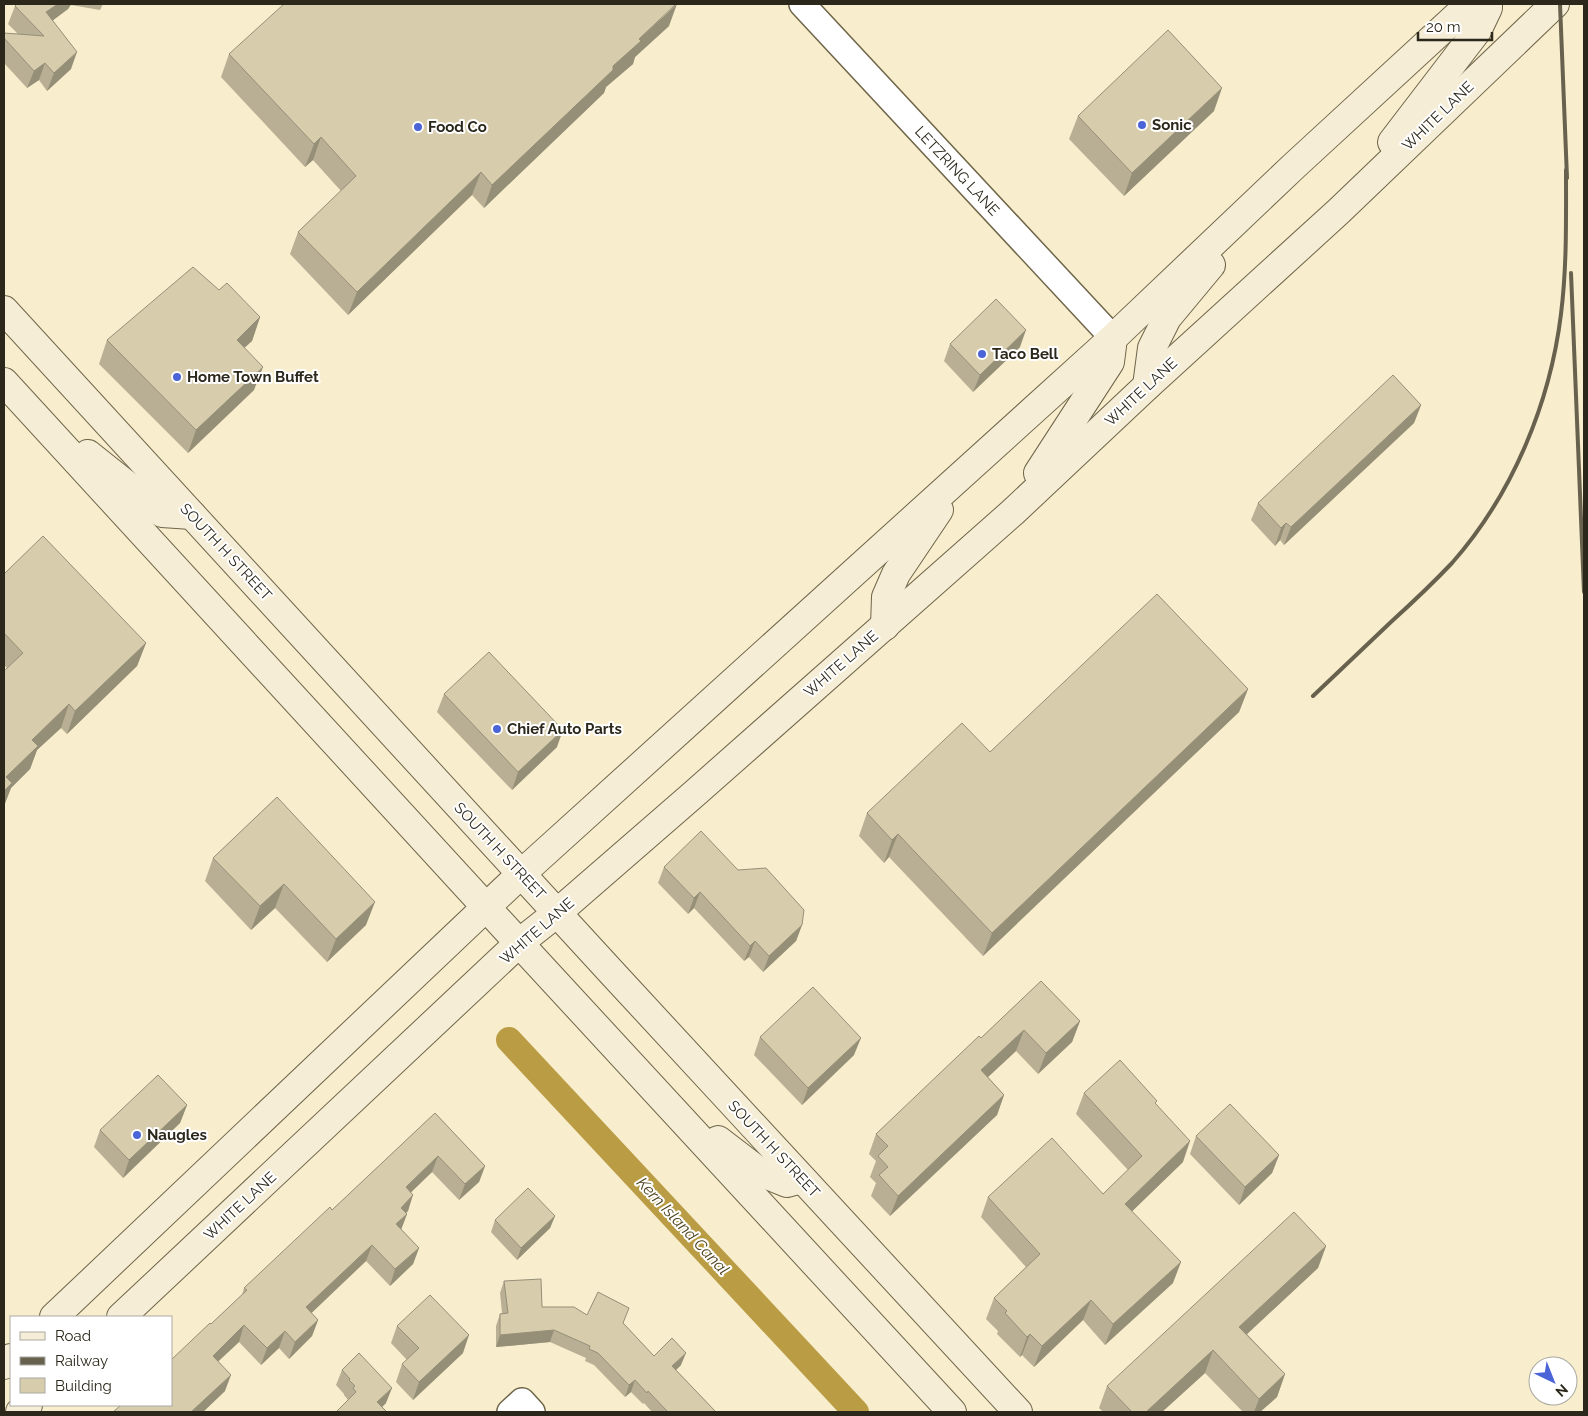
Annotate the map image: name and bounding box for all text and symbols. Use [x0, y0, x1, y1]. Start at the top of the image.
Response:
scale bar [1418, 10, 1492, 42]
text: 20 m [1426, 18, 1461, 36]
street label: WHITE LANE [1399, 78, 1477, 154]
place label: Sonic [1152, 116, 1192, 134]
place label: Food Co [428, 118, 487, 136]
marker: Sonic [1136, 119, 1148, 131]
marker: Food Co [412, 121, 424, 133]
street label: LETZRING LANE [911, 123, 1003, 219]
place label: Taco Bell [992, 345, 1059, 363]
marker: Taco Bell [976, 348, 988, 360]
street label: WHITE LANE [1101, 354, 1181, 430]
place label: Home Town Buffet [187, 368, 319, 386]
marker: Home Town Buffet [171, 371, 183, 383]
street label: SOUTH H STREET [176, 500, 276, 604]
street label: WHITE LANE [800, 627, 882, 701]
place label: Chief Auto Parts [507, 720, 622, 738]
marker: Chief Auto Parts [491, 723, 503, 735]
street label: SOUTH H STREET [450, 799, 550, 903]
street label: WHITE LANE [496, 894, 578, 968]
street label: SOUTH H STREET [724, 1097, 824, 1201]
place label: Naugles [147, 1126, 207, 1144]
marker: Naugles [131, 1129, 143, 1141]
street label: WHITE LANE [200, 1168, 280, 1244]
water label: Kern Island Canal [633, 1173, 733, 1279]
legend [10, 1316, 172, 1406]
text: Road [55, 1327, 91, 1345]
text: Railway [55, 1352, 108, 1370]
north arrow [1528, 1356, 1578, 1406]
text: Building [55, 1377, 112, 1395]
text: N [1553, 1381, 1571, 1400]

